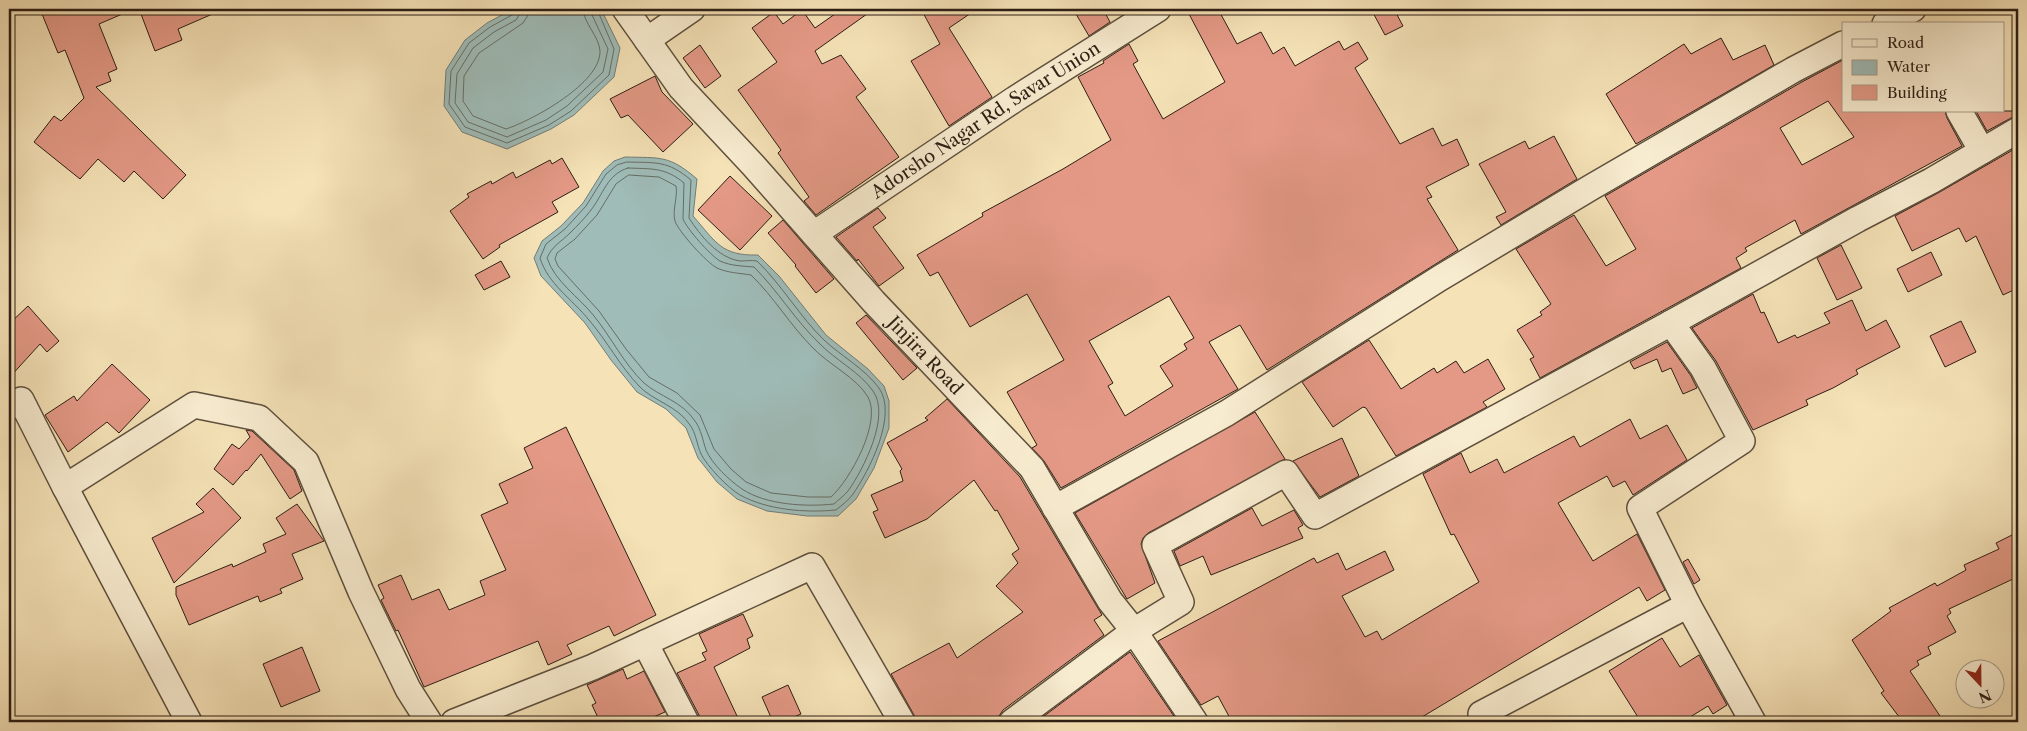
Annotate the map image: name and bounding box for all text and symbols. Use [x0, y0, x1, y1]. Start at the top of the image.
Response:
legend [1842, 22, 2004, 112]
text: Road [1887, 33, 1924, 52]
street label: Adorsho Nagar Rd, Savar Union [866, 37, 1104, 204]
text: Water [1886, 57, 1931, 76]
text: Building [1887, 83, 1947, 102]
street label: Jinjira Road [881, 310, 967, 399]
north arrow [1954, 658, 2004, 708]
text: N [1976, 685, 1994, 707]

